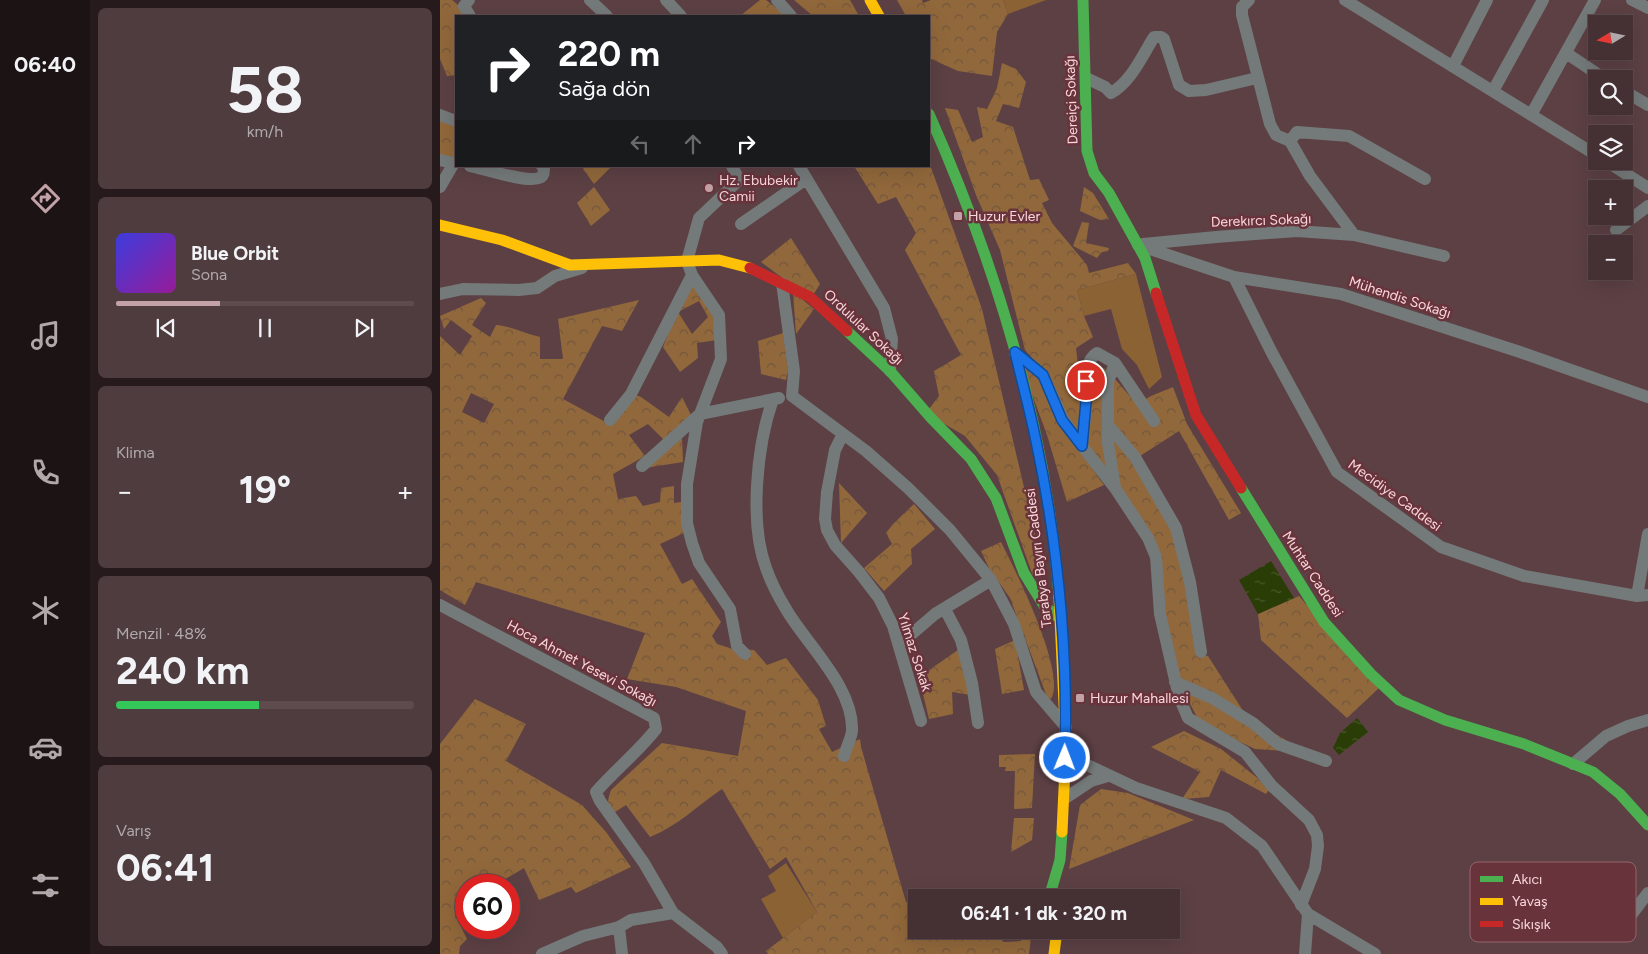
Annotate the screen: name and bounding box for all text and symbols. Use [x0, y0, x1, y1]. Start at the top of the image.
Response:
north arrow [1588, 15, 1632, 60]
map controls [1588, 15, 1633, 280]
text: 220 m [558, 33, 660, 75]
icon: right [475, 35, 540, 100]
text: 58 [226, 50, 304, 128]
text: 06:40 [14, 51, 76, 78]
street label: Dereiçi Sokağı [1061, 55, 1082, 145]
button: search [1588, 70, 1633, 115]
text: Sağa dön [558, 75, 650, 102]
text: km/h [247, 122, 283, 141]
button: layers [1588, 125, 1633, 170]
icon: left [626, 130, 654, 158]
icon: ahead [679, 130, 707, 158]
icon: right [732, 130, 760, 158]
place label: Hz. Ebubekir Camii [719, 172, 798, 205]
button: + [1588, 180, 1633, 225]
icon: directions [28, 181, 63, 216]
marker: Hz. Ebubekir Camii [703, 182, 715, 194]
place label: Huzur Evler [968, 208, 1040, 225]
marker: Huzur Evler [952, 210, 964, 222]
street label: Derekırcı Sokağı [1210, 210, 1312, 231]
button: − [1588, 235, 1633, 280]
text: Blue Orbit [191, 242, 279, 265]
text: Sona [191, 265, 227, 284]
street label: Mühendis Sokağı [1347, 273, 1453, 322]
street label: Ordulular Sokağı [820, 286, 907, 369]
icon: previous [152, 314, 180, 342]
icon: pause [251, 314, 279, 342]
icon: next [350, 314, 378, 342]
icon: music [28, 318, 63, 353]
pin [1065, 360, 1107, 402]
icon: arrive [1072, 367, 1100, 395]
text: Klima [116, 443, 155, 462]
icon: phone [28, 455, 63, 490]
street label: Mecidiye Caddesi [1345, 456, 1445, 535]
text: 19° [239, 467, 291, 513]
text: − [116, 474, 133, 508]
text: + [397, 474, 414, 508]
street label: Tarabya Bayırı Caddesi [1022, 487, 1055, 629]
street label: Muhtar Caddesi [1278, 528, 1347, 620]
icon: climate [28, 593, 63, 628]
street label: Yılmaz Sokak [894, 611, 935, 694]
street label: Hoca Ahmet Yesevi Sokağı [504, 617, 660, 710]
text: Menzil · 48% [116, 624, 207, 643]
text: 240 km [116, 648, 249, 694]
place label: Huzur Mahallesi [1090, 690, 1189, 707]
marker: Huzur Mahallesi [1074, 692, 1086, 704]
icon: car [28, 730, 63, 765]
position arrow [1038, 731, 1090, 783]
text: Varış [116, 821, 151, 840]
text: 06:41 [116, 845, 214, 891]
legend [1470, 862, 1636, 942]
icon: filters [28, 868, 63, 903]
text: Akıcı [1512, 871, 1542, 888]
speed limit sign: 60 [455, 874, 520, 939]
text: Yavaş [1512, 893, 1548, 910]
text: 06:41 · 1 dk · 320 m [961, 902, 1127, 925]
text: Sıkışık [1512, 916, 1551, 933]

